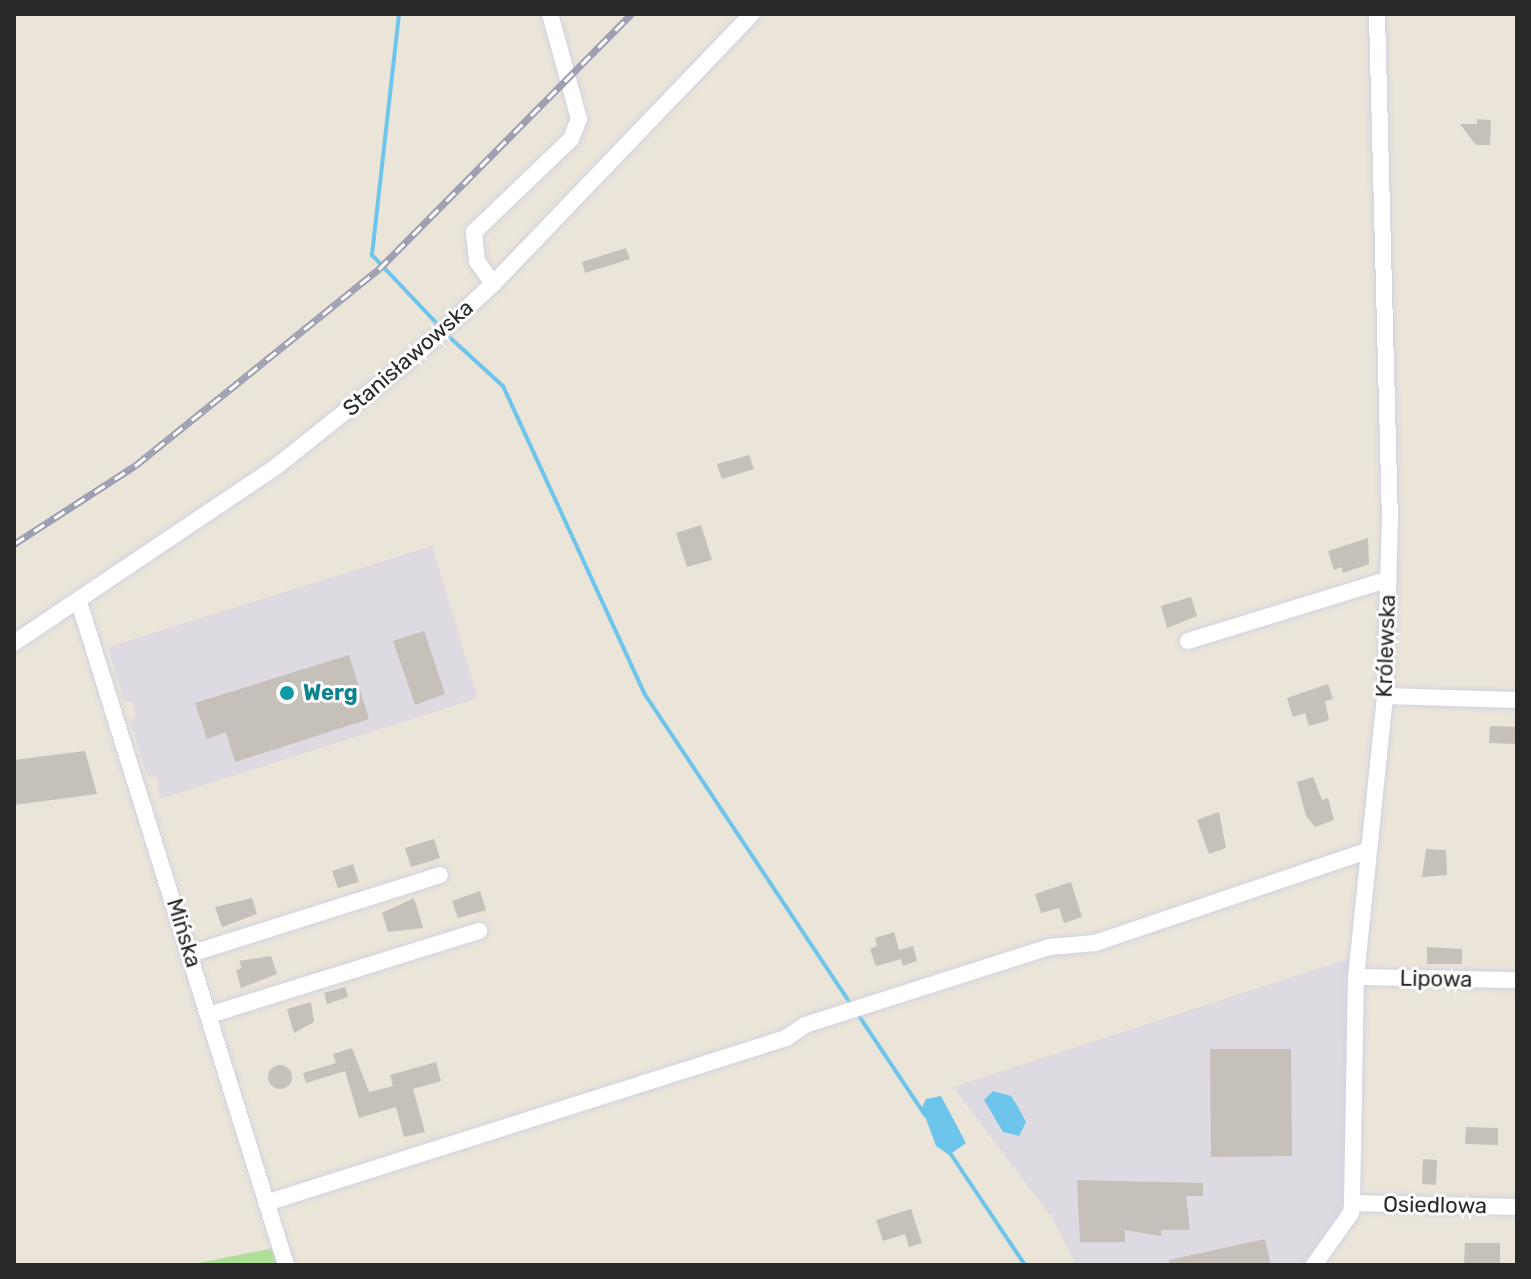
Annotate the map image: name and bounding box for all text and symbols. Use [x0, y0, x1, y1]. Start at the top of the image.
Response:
street label: Stanisławowska [337, 294, 479, 422]
street label: Królewska [1371, 594, 1401, 698]
place label: Werg [303, 680, 358, 706]
marker: Werg [278, 684, 296, 702]
street label: Mińska [161, 895, 207, 971]
street label: Lipowa [1399, 965, 1473, 993]
street label: Osiedlowa [1383, 1191, 1487, 1219]

